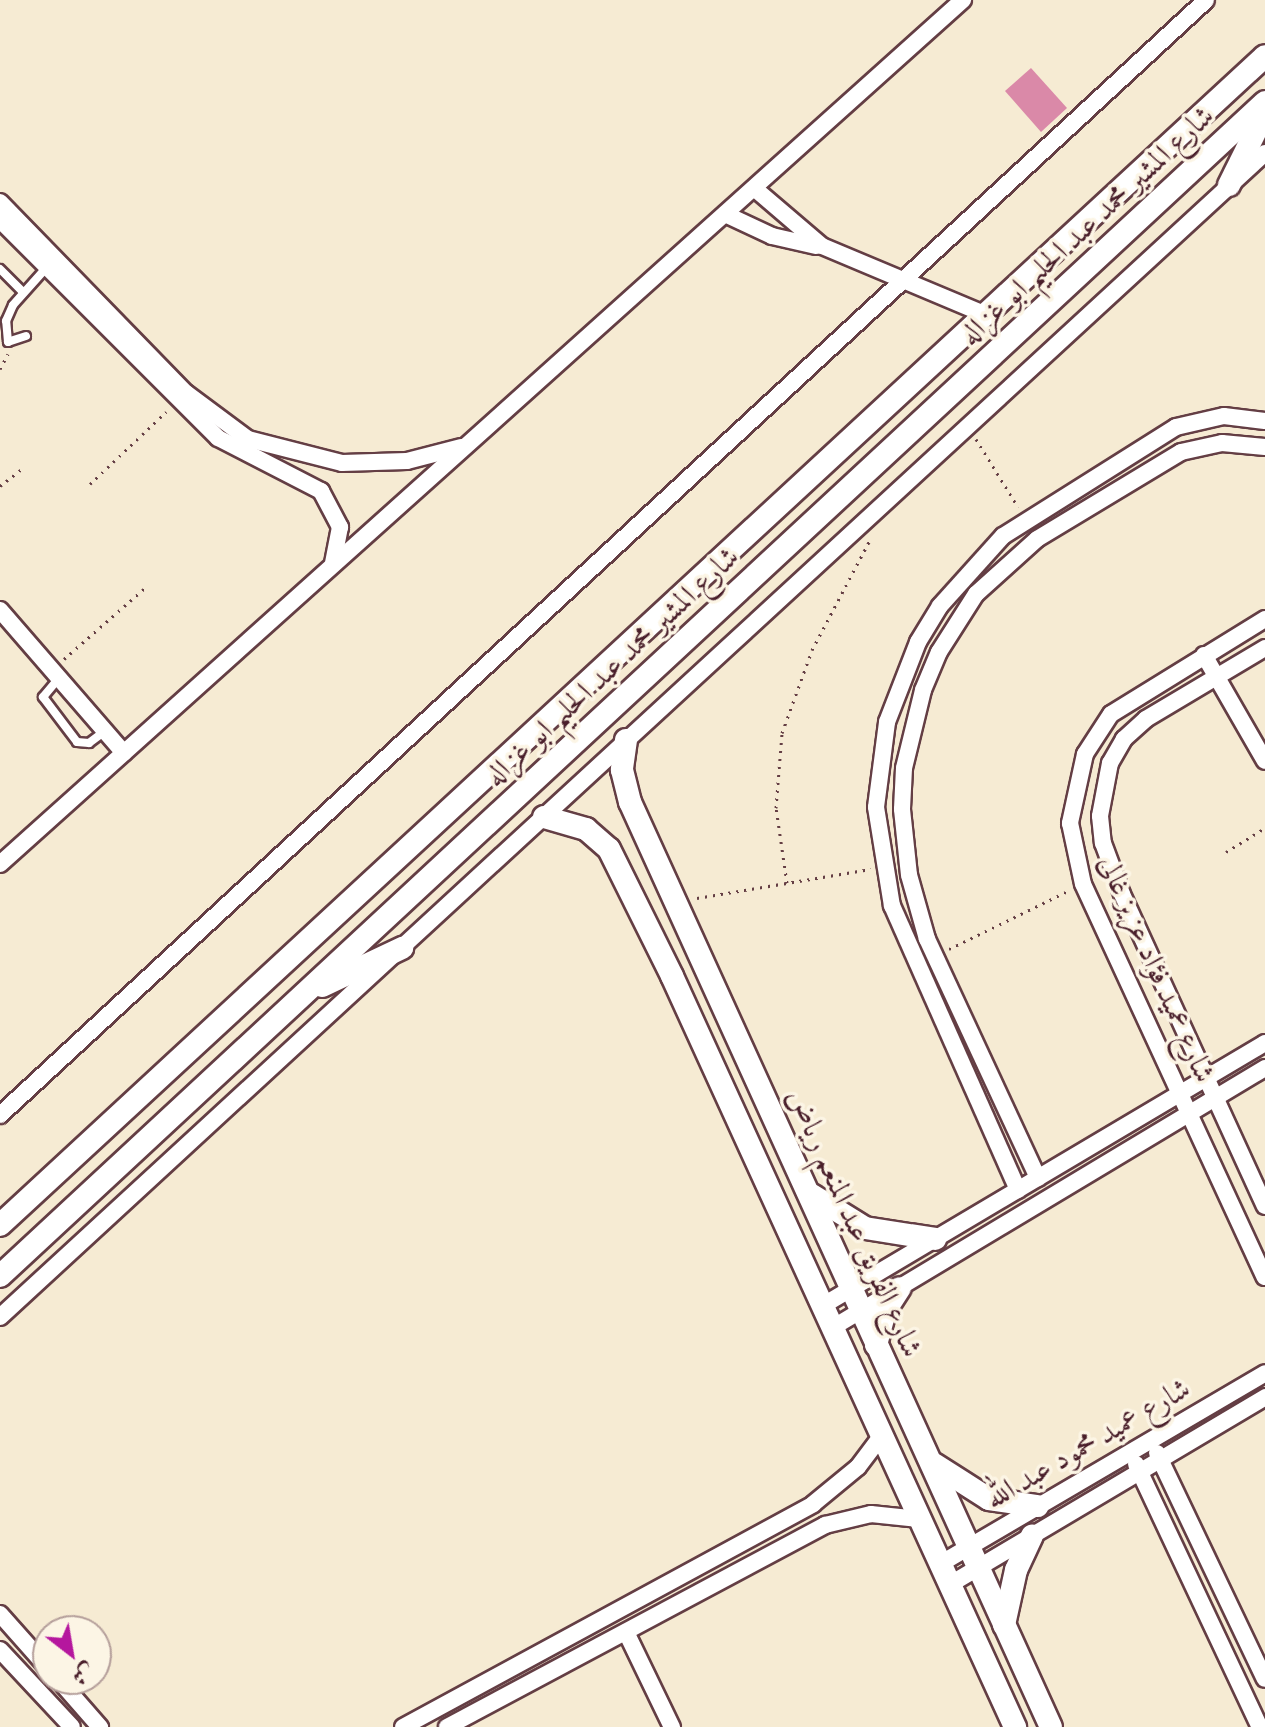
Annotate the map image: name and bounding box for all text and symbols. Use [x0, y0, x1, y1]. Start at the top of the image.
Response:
street label: شارع المشير محمد عبد الحليم ابو غزاله [952, 99, 1222, 353]
street label: شارع المشير محمد عبد الحليم ابو غزاله [477, 540, 747, 794]
street label: شارع عميد فؤاد عزيز غالى [1090, 850, 1222, 1088]
street label: شارع الفريق عبد المنعم رياض [779, 1083, 929, 1363]
street label: شارع عميد محمود عبد الله [979, 1371, 1197, 1517]
north arrow [32, 1615, 112, 1695]
text: ش [67, 1657, 99, 1691]

